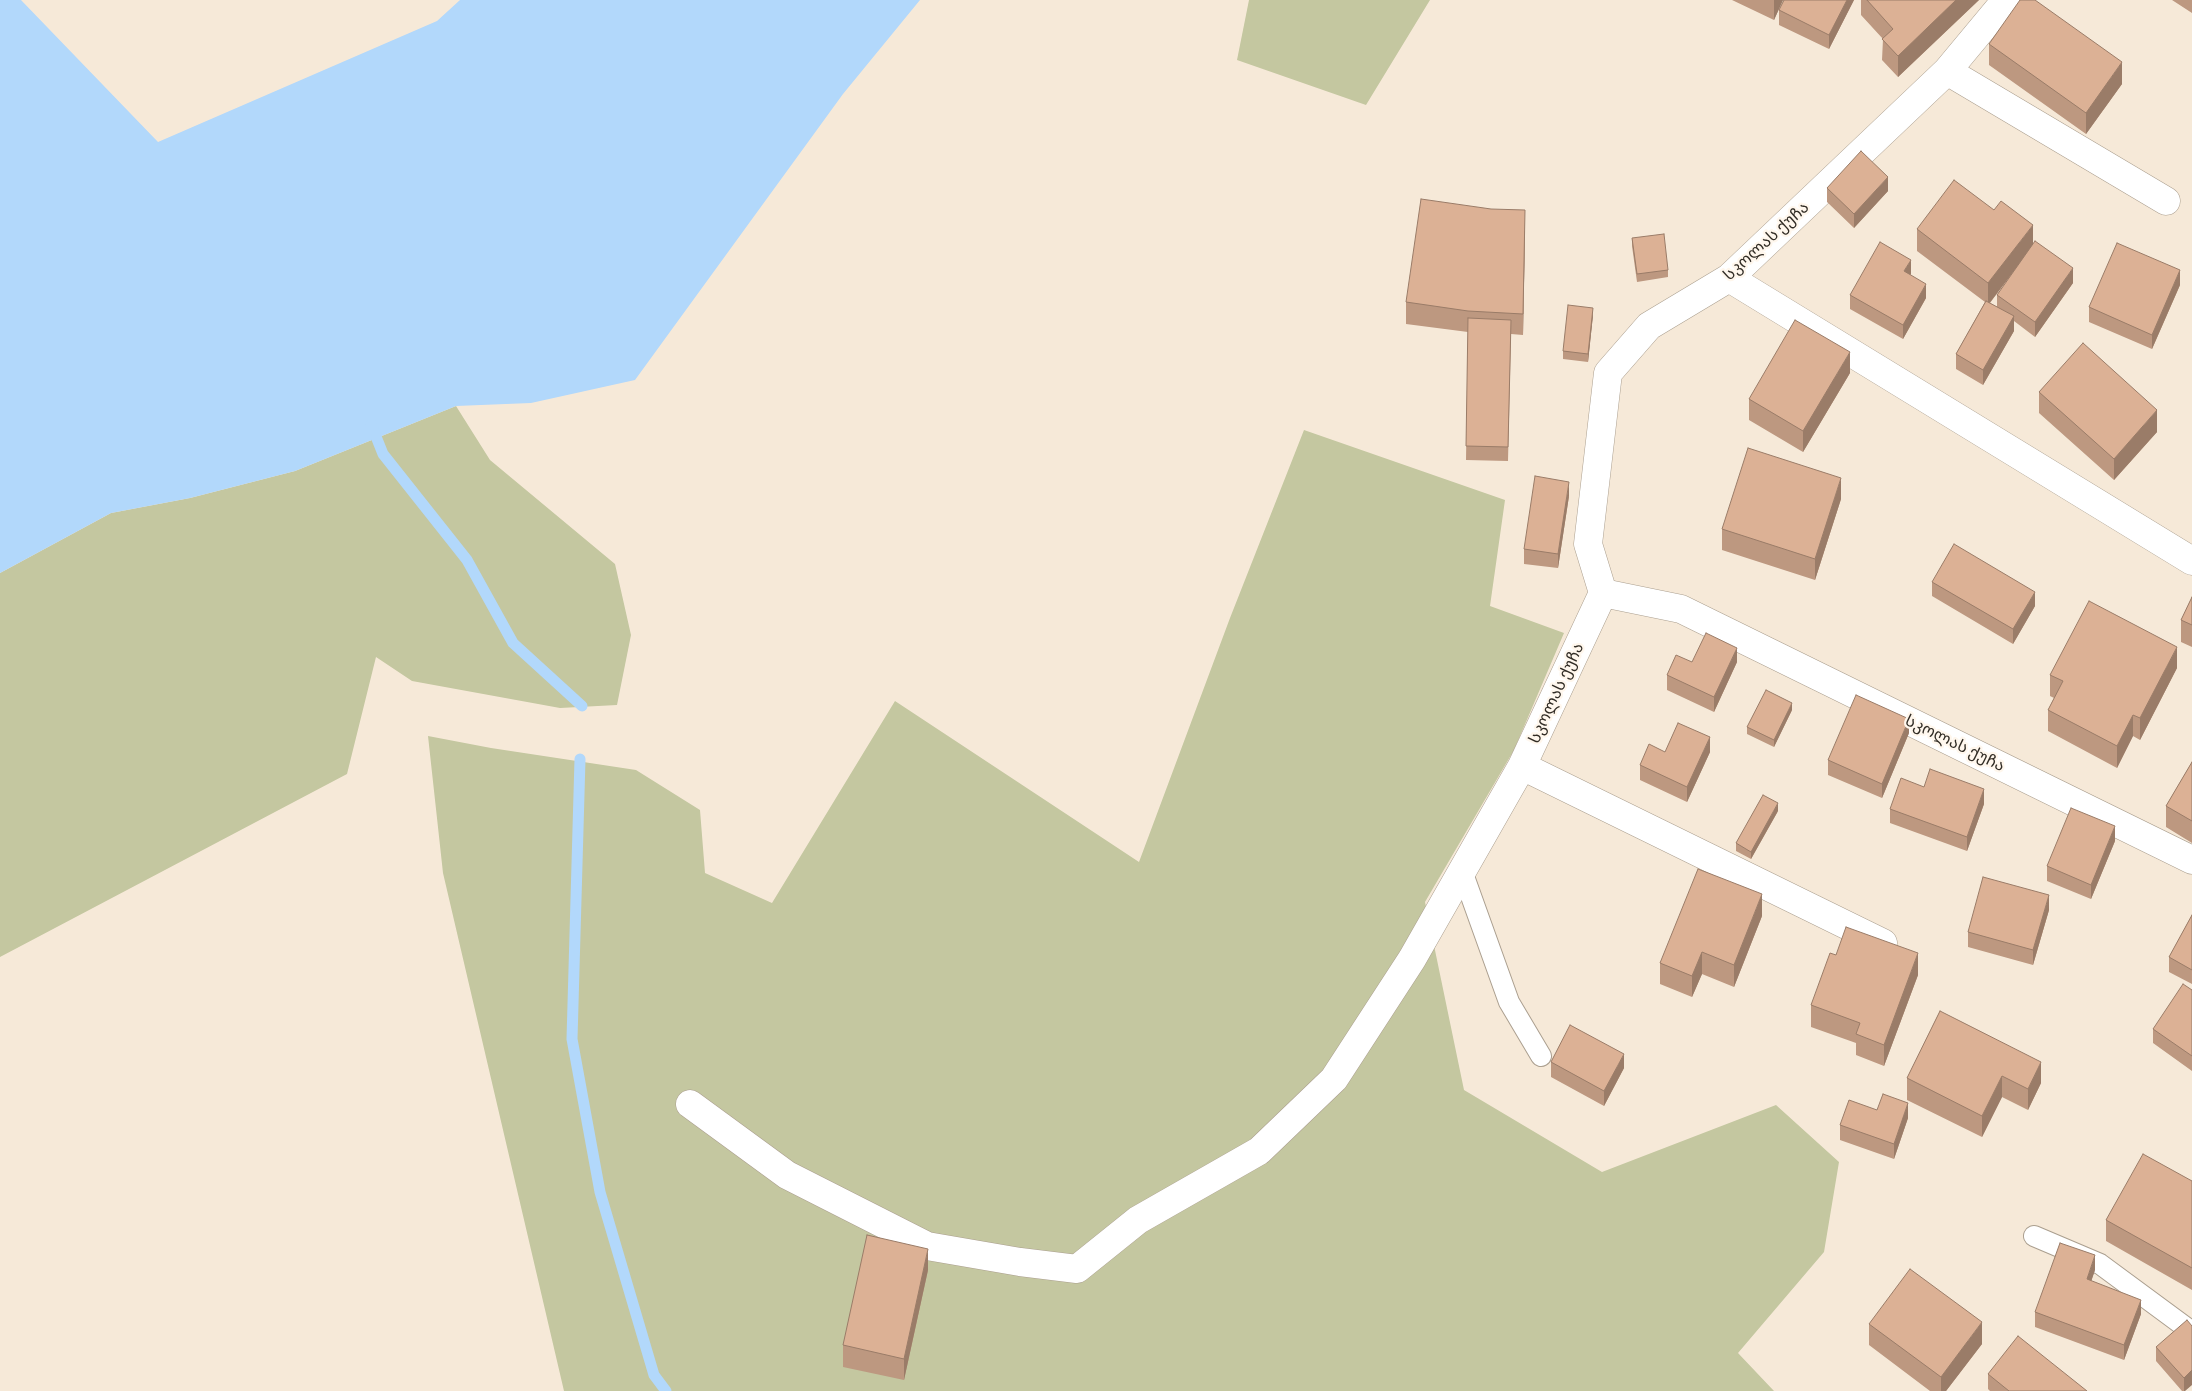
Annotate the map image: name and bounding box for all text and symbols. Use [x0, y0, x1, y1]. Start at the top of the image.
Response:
street label: სკოლას ქუჩა [1719, 198, 1813, 284]
street label: სკოლას ქუჩა [1524, 640, 1588, 746]
street label: სკოლას ქუჩა [1902, 711, 2008, 775]

